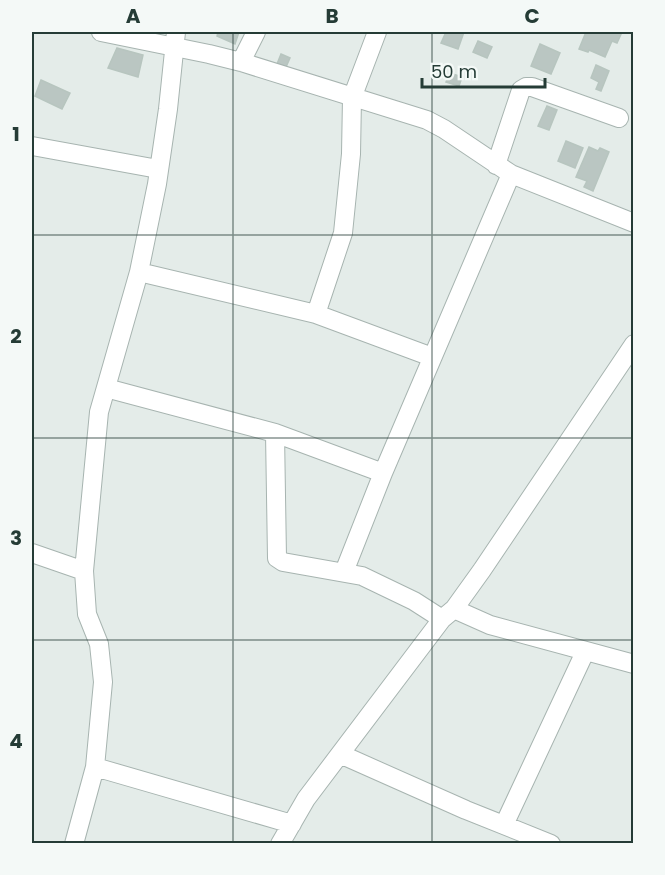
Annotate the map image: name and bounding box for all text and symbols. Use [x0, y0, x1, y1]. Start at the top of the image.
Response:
text: A [126, 2, 141, 30]
text: B [325, 2, 339, 30]
text: C [524, 2, 540, 30]
scale bar [422, 51, 545, 89]
text: 50 m [431, 59, 477, 84]
text: 1 [12, 120, 20, 148]
text: 2 [10, 322, 22, 350]
text: 3 [10, 524, 22, 552]
text: 4 [9, 727, 23, 755]

